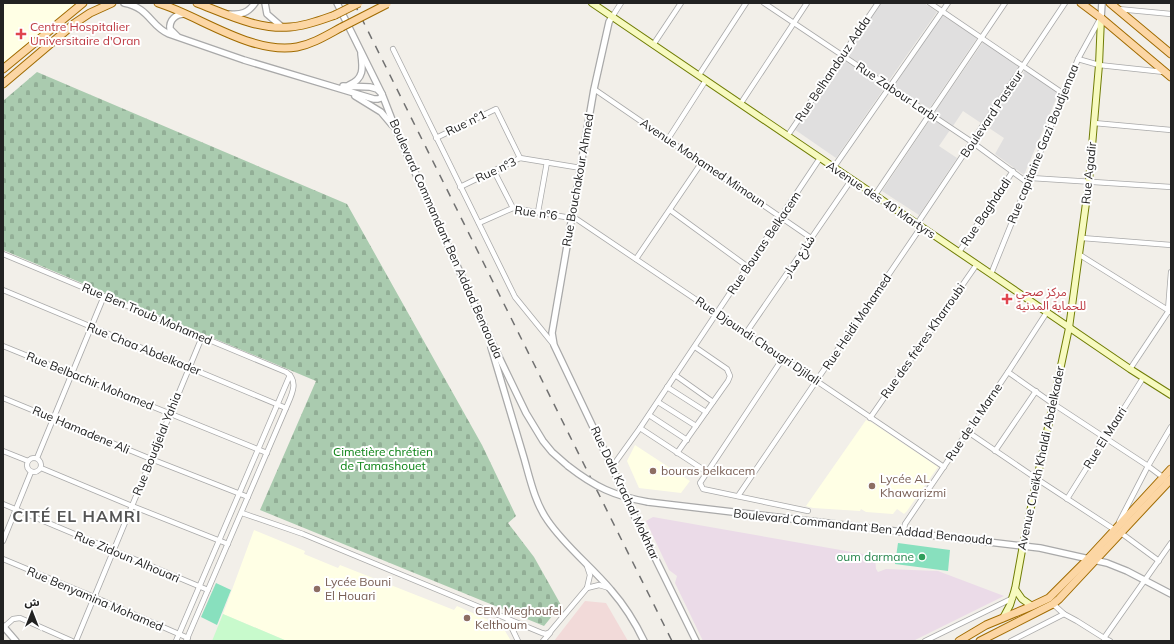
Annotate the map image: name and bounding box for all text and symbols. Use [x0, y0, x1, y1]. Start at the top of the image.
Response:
street label: Rue Belhandouz Adda [792, 13, 874, 124]
place label: Centre Hospitalier Universitaire d'Oran [30, 19, 140, 48]
marker: Centre Hospitalier Universitaire d'Oran [15, 28, 27, 40]
street label: Rue Zabour Larbi [853, 59, 941, 125]
street label: Rue capitaine Gazi Boudjemaa [1004, 62, 1081, 226]
street label: Boulevard Pasteur [957, 67, 1027, 160]
street label: Rue n°1 [443, 106, 489, 139]
street label: Rue Bouchakour Ahmed [558, 112, 597, 247]
street label: Avenue Mohamed Mimoun [638, 115, 769, 210]
street label: Boulevard Commandant Ben Addad Benaouda [387, 117, 506, 361]
street label: Rue Agadir [1078, 140, 1099, 205]
street label: Rue n°3 [473, 154, 519, 185]
street label: Avenue des 40 Martyrs [824, 157, 939, 242]
street label: Rue Baghdadi [957, 175, 1014, 249]
street label: Rue Bouras Belkacem [723, 188, 804, 297]
street label: Rue n°6 [514, 202, 559, 223]
street label: شارع مدار [779, 232, 819, 281]
street label: Rue Heidi Mohamed [819, 271, 894, 372]
street label: Rue Ben Troub Mohamed [80, 279, 215, 348]
street label: Rue des frères Kharroubi [877, 280, 968, 401]
place label: مركز صحي للحماية المدنية [1016, 284, 1086, 313]
street label: Rue Djoundi Chougri Djilali [693, 293, 824, 388]
marker: مركز صحي للحماية المدنية [1001, 293, 1013, 305]
street label: Rue Chaa Abdelkader [85, 319, 204, 379]
street label: Rue Belbachir Mohamed [24, 348, 156, 413]
street label: Avenue Cheïkh Khaldi Abdelkader [1014, 364, 1068, 551]
street label: Rue de la Marne [942, 380, 1005, 463]
street label: Rue Boudjelal Yahia [129, 390, 184, 498]
street label: Rue Hamadene Ali [30, 402, 132, 457]
street label: Rue El Maari [1080, 404, 1130, 471]
street label: Rue Dala Krachal Mokhtar [588, 424, 663, 563]
park label: Cimetière chrétien de Tamashouet [333, 444, 433, 473]
place label: bouras belkacem [661, 463, 755, 478]
marker: bouras belkacem [648, 466, 658, 476]
place label: Lycée AL Khawarizmi [880, 471, 946, 500]
marker: Lycée AL Khawarizmi [867, 481, 877, 491]
street label: Boulevard Commandant Ben Addad Benaouda [733, 505, 993, 548]
district label: CITÉ EL HAMRI [12, 506, 142, 526]
street label: Rue Zidoun Alhouari [72, 528, 182, 586]
place label: oum darmane [837, 549, 914, 564]
marker: oum darmane [917, 552, 927, 562]
street label: Rue Benyamina Mohamed [25, 563, 166, 634]
place label: Lycée Bouni El Houari [325, 574, 391, 603]
marker: Lycée Bouni El Houari [312, 584, 322, 594]
north arrow [12, 592, 52, 632]
text: ش [24, 595, 40, 609]
place label: CEM Meghoufel Kelthoum [475, 603, 562, 632]
marker: CEM Meghoufel Kelthoum [462, 613, 472, 623]

